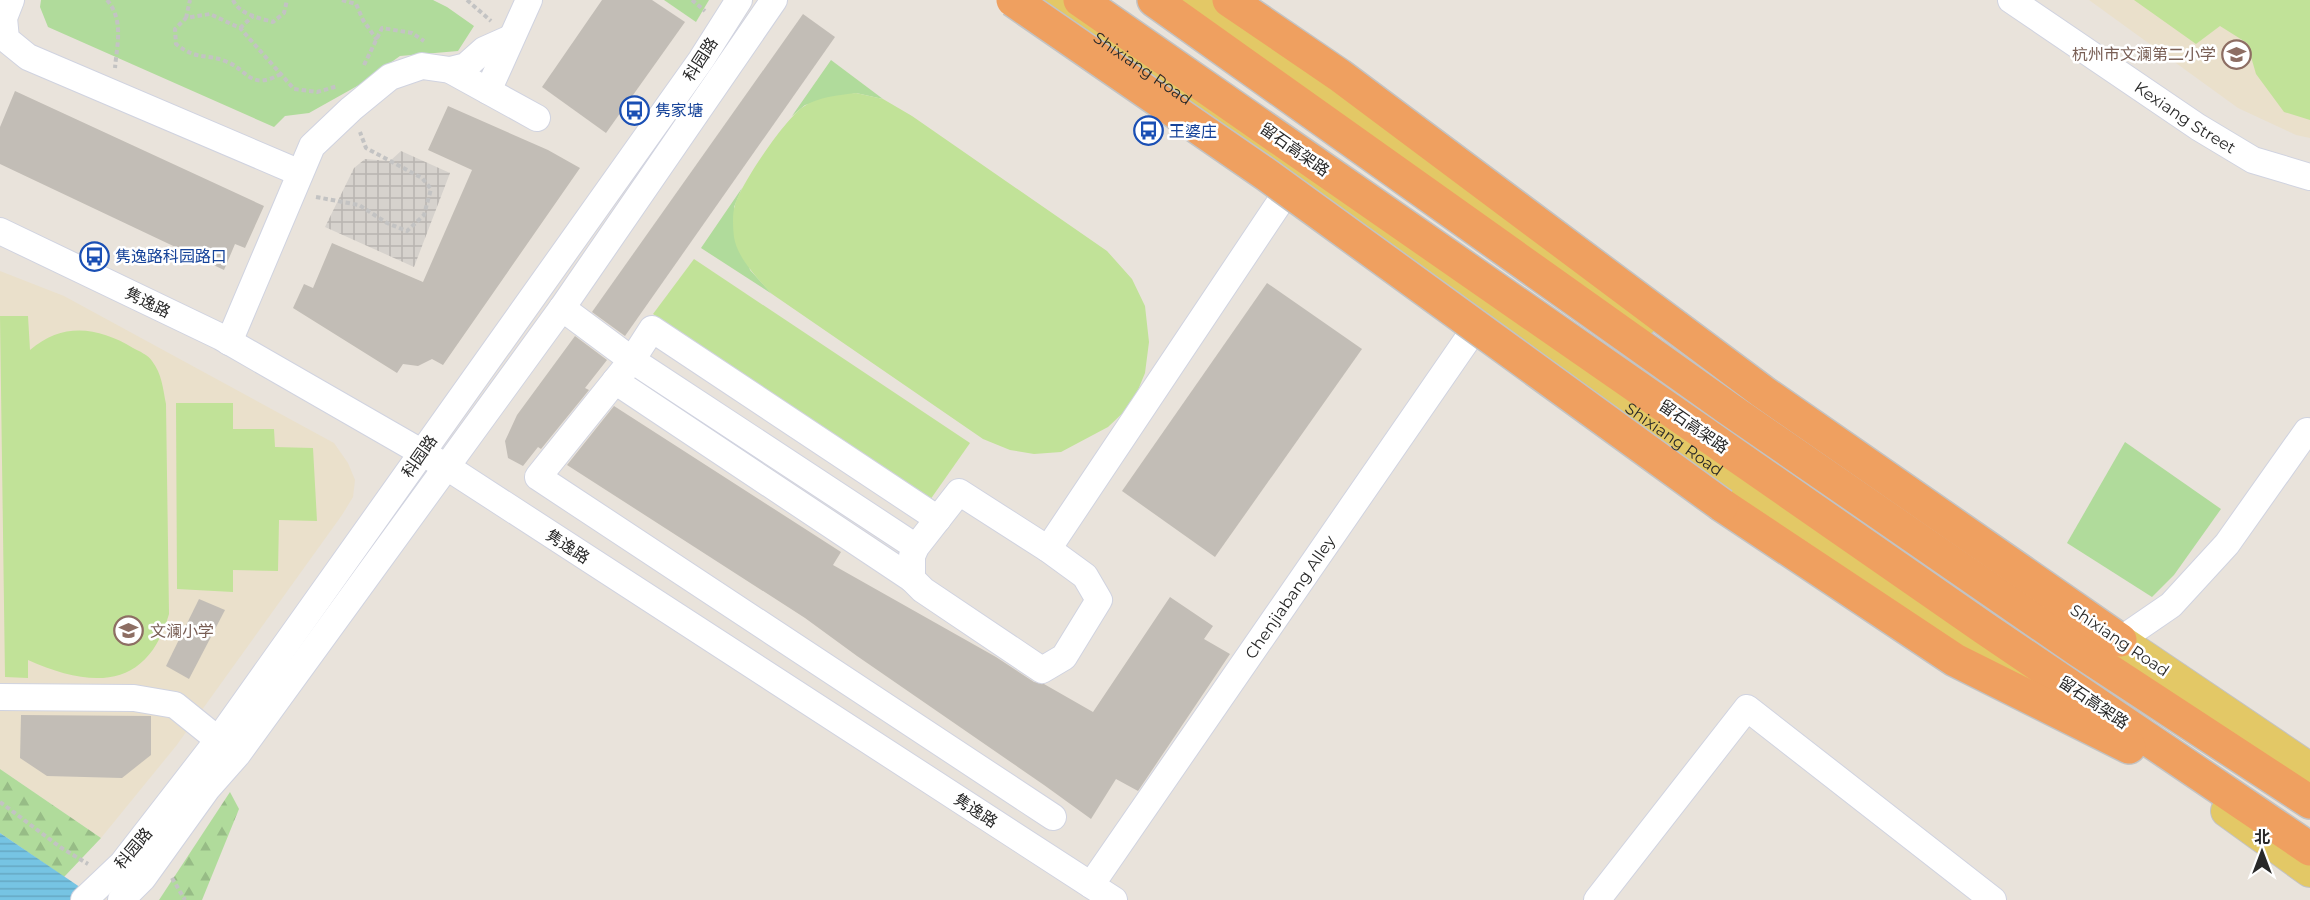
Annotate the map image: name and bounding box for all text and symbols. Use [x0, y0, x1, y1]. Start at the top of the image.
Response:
street label: Shixiang Road [1090, 28, 1195, 109]
street label: 科园路 [679, 34, 721, 85]
school or university icon: 杭州市文澜第二小学 [2221, 38, 2253, 70]
place label: 杭州市文澜第二小学 [2072, 45, 2216, 64]
street label: Kexiang Street [2131, 78, 2240, 158]
bus stop icon: 隽家塘 [618, 94, 650, 126]
place label: 隽家塘 [655, 101, 703, 120]
bus stop icon: 王婆庄 [1132, 115, 1164, 147]
street label: 留石高架路 [1256, 119, 1333, 180]
place label: 王婆庄 [1169, 122, 1217, 141]
bus stop icon: 隽逸路科园路口 [78, 240, 110, 272]
place label: 隽逸路科园路口 [115, 247, 227, 266]
street label: 隽逸路 [122, 283, 174, 322]
street label: 留石高架路 [1655, 396, 1732, 457]
street label: Shixiang Road [1621, 398, 1727, 480]
street label: 科园路 [398, 431, 441, 481]
street label: 隽逸路 [542, 525, 593, 567]
street label: Chenjiabang Alley [1241, 532, 1339, 662]
street label: Shixiang Road [2067, 600, 2173, 680]
school or university icon: 文澜小学 [113, 615, 145, 647]
place label: 文澜小学 [150, 622, 214, 641]
street label: 留石高架路 [2055, 672, 2132, 733]
street label: 隽逸路 [950, 789, 1001, 831]
north arrow [2232, 822, 2292, 882]
street label: 科园路 [111, 824, 156, 873]
text: 北 [2254, 828, 2270, 847]

